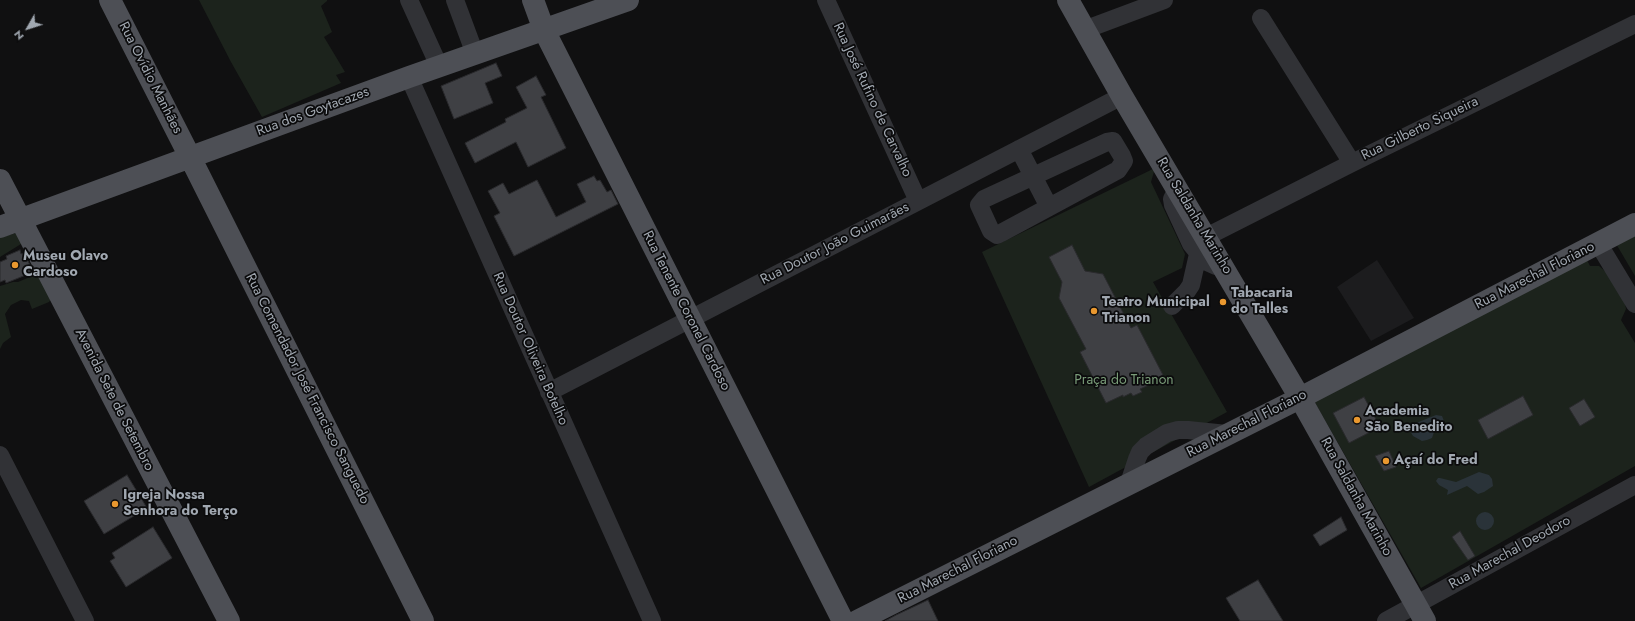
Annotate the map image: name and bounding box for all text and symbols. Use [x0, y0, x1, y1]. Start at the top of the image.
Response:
north arrow [8, 8, 48, 48]
street label: Rua Ovídio Manhães [115, 19, 185, 137]
street label: Rua José Rufino de Carvalho [829, 20, 915, 180]
text: N [10, 27, 28, 44]
street label: Rua dos Goytacazes [254, 84, 372, 140]
street label: Rua Gilberto Siqueira [1359, 93, 1481, 165]
street label: Rua Saldanha Marinho [1153, 155, 1235, 277]
street label: Rua Doutor João Guimarães [758, 199, 912, 289]
street label: Rua Tenente Coronel Cardoso [638, 229, 734, 393]
street label: Rua Marechal Floriano [1472, 238, 1598, 314]
place label: Museu Olavo Cardoso [23, 249, 108, 282]
marker: Museu Olavo Cardoso [10, 260, 20, 270]
street label: Rua Doutor Oliveira Botelho [489, 270, 571, 428]
street label: Rua Comendador José Francisco Sanguedo [241, 271, 373, 507]
place label: Tabacaria do Talles [1231, 286, 1293, 318]
place label: Teatro Municipal Trianon [1102, 295, 1210, 328]
marker: Tabacaria do Talles [1218, 297, 1228, 307]
marker: Teatro Municipal Trianon [1089, 306, 1099, 316]
street label: Avenida Sete de Setembro [71, 326, 157, 474]
park label: Praça do Trianon [1074, 373, 1174, 389]
street label: Rua Marechal Floriano [1184, 386, 1310, 462]
place label: Academia São Benedito [1365, 404, 1452, 436]
marker: Academia São Benedito [1352, 415, 1362, 425]
street label: Rua Saldanha Marinho [1316, 435, 1396, 559]
place label: Açaí do Fred [1394, 453, 1478, 469]
marker: Açaí do Fred [1381, 456, 1391, 466]
place label: Igreja Nossa Senhora do Terço [123, 488, 238, 520]
marker: Igreja Nossa Senhora do Terço [110, 499, 120, 509]
street label: Rua Marechal Deodoro [1446, 513, 1574, 593]
street label: Rua Marechal Floriano [895, 532, 1021, 608]

